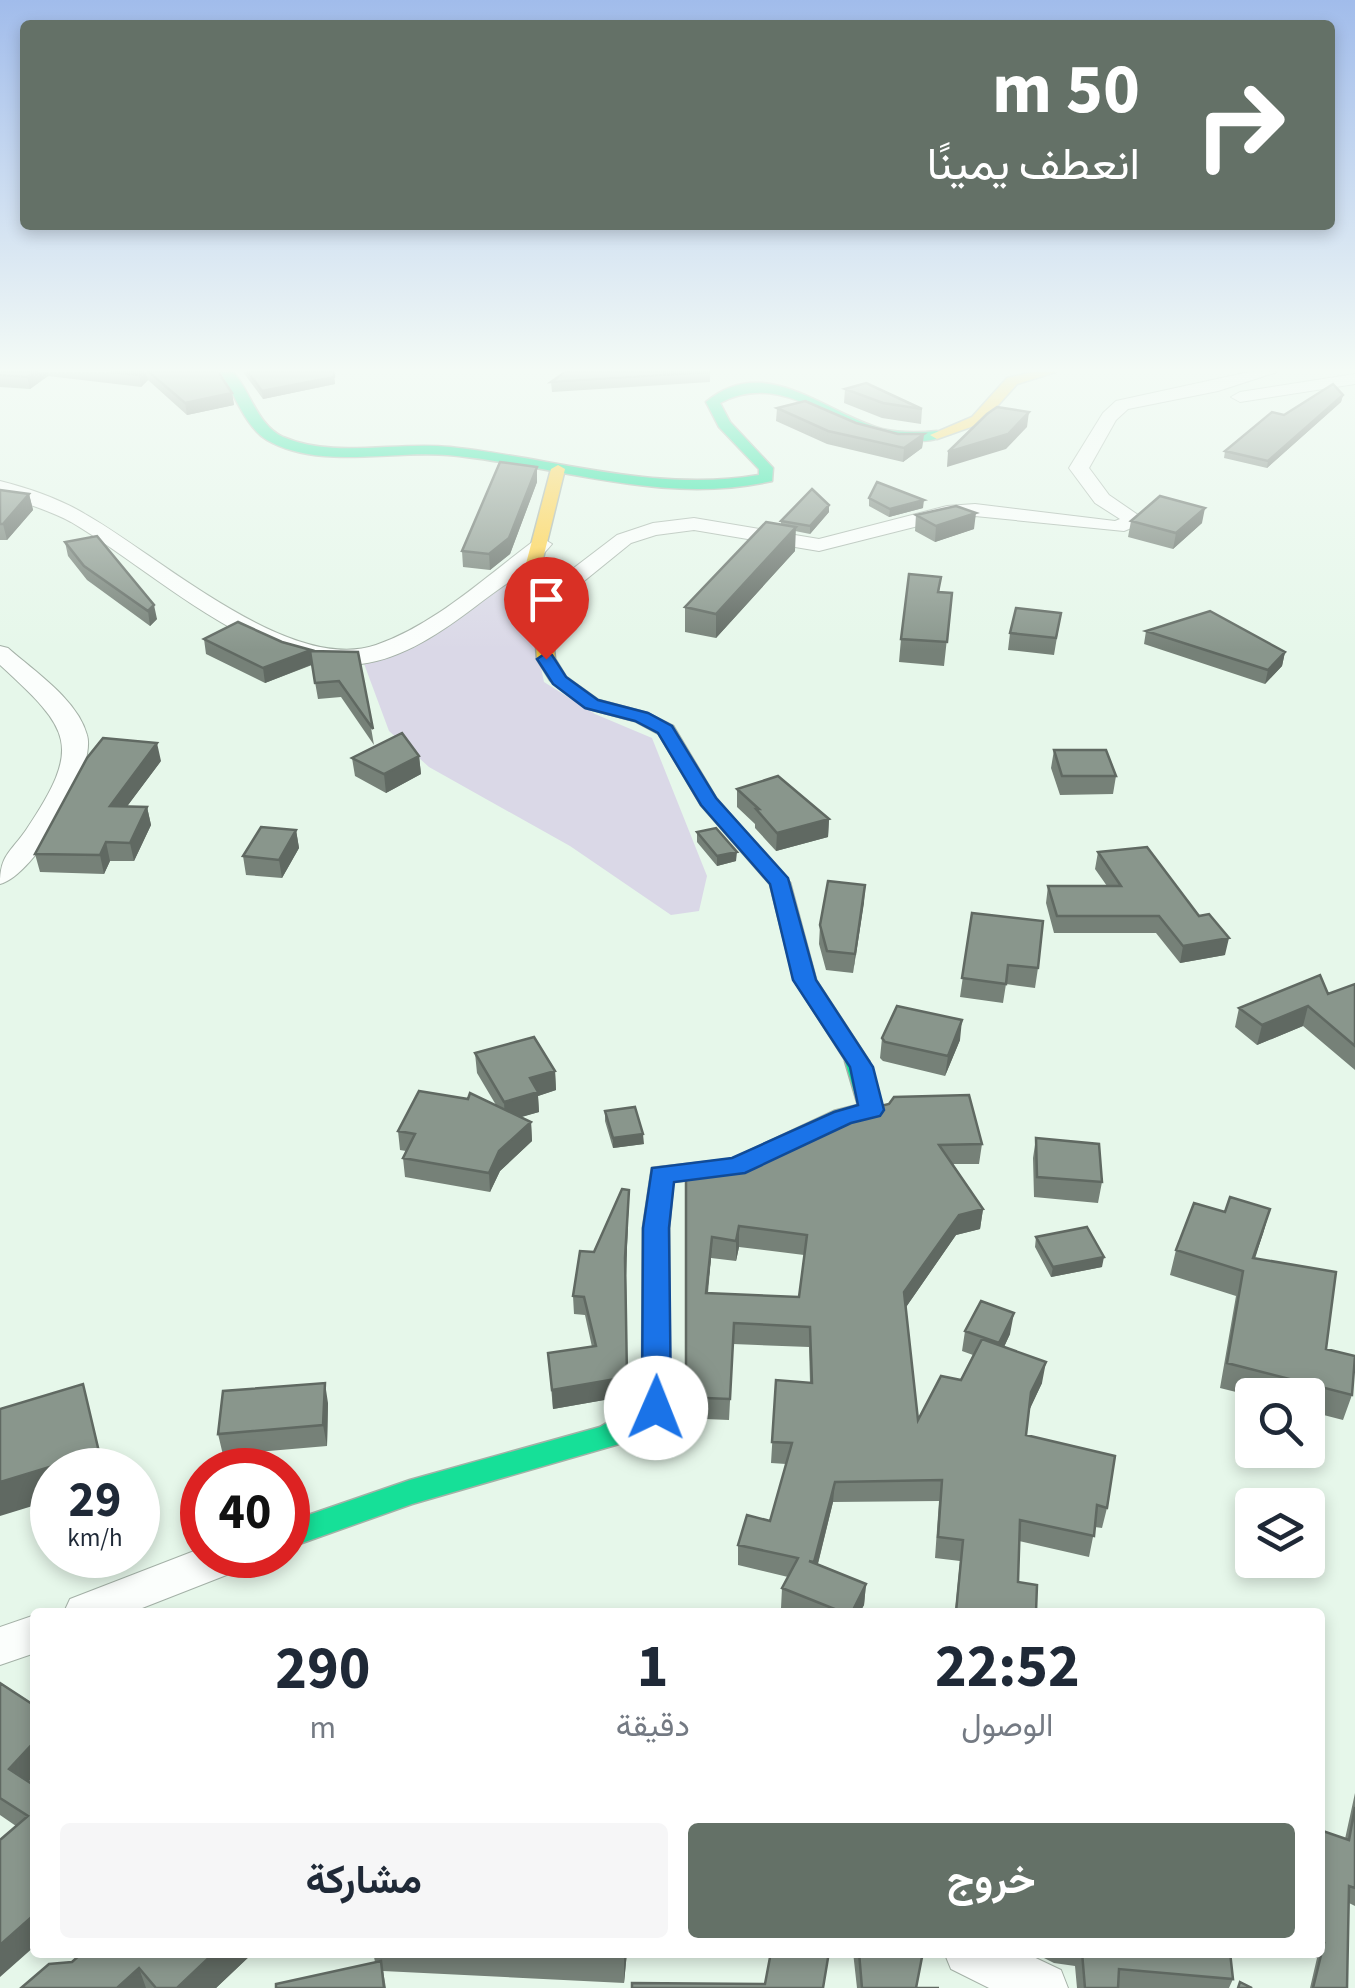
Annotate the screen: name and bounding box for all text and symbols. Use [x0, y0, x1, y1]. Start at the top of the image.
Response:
text: 50 m [992, 40, 1140, 140]
icon: right [1175, 60, 1305, 190]
text: انعطف يمينًا [927, 133, 1140, 197]
pin [504, 557, 589, 660]
icon: arrive [519, 572, 574, 627]
position arrow [604, 1356, 708, 1460]
map controls [1235, 1378, 1325, 1578]
button: search [1235, 1378, 1325, 1468]
speed limit sign: 40 [180, 1448, 310, 1578]
text: 29 [69, 1465, 121, 1536]
button: layers [1235, 1488, 1325, 1578]
text: km/h [67, 1520, 123, 1556]
text: 1 [637, 1625, 669, 1710]
text: 22:52 [935, 1625, 1080, 1710]
text: 290 [275, 1627, 370, 1712]
text: دقيقة [616, 1703, 690, 1749]
text: الوصول [961, 1703, 1054, 1749]
text: m [310, 1705, 336, 1751]
button: مشاركة [60, 1823, 668, 1938]
button: خروج [688, 1823, 1295, 1938]

